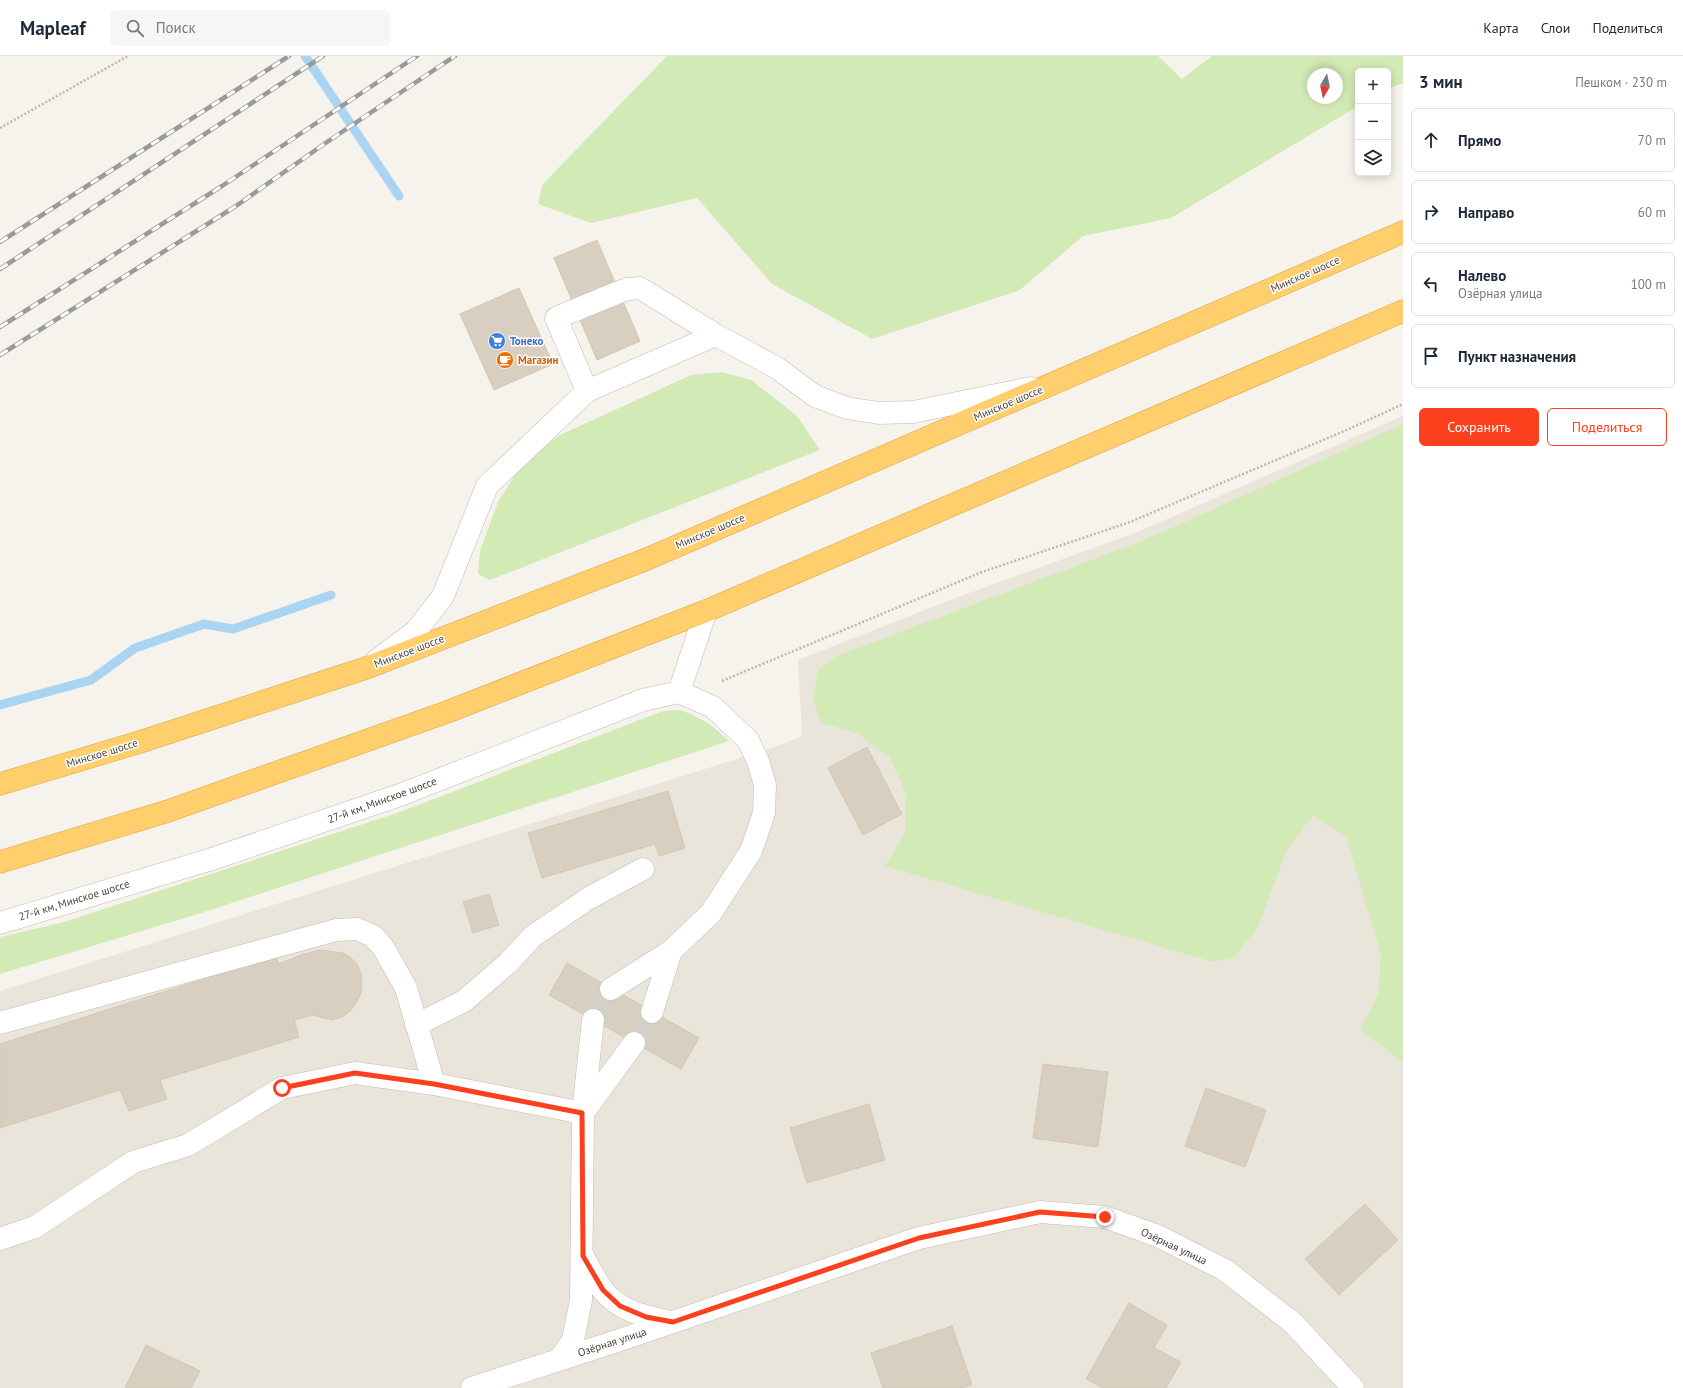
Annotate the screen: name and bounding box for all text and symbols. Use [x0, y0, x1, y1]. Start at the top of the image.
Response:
search box [110, 10, 390, 46]
text: Mapleaf [20, 16, 86, 40]
icon: search [124, 17, 146, 39]
text: Поиск [156, 18, 196, 37]
text: Карта [1483, 19, 1519, 37]
text: Слои [1541, 19, 1570, 37]
text: Поделиться [1592, 19, 1663, 37]
north arrow [1307, 68, 1343, 104]
map controls [1355, 68, 1391, 176]
button: + [1355, 68, 1391, 104]
text: 3 мин [1419, 71, 1463, 93]
text: Пешком · 230 m [1575, 74, 1667, 91]
button: − [1355, 104, 1391, 140]
icon: ahead [1420, 129, 1442, 151]
text: Прямо [1458, 131, 1501, 150]
text: 70 m [1638, 132, 1666, 149]
button: layers [1355, 140, 1391, 176]
icon: right [1420, 201, 1442, 223]
text: Направо [1458, 203, 1514, 222]
text: 60 m [1638, 204, 1666, 221]
street label: Минское шоссе [1268, 252, 1342, 295]
text: Налево [1458, 266, 1506, 285]
icon: left [1420, 273, 1442, 295]
text: 100 m [1631, 276, 1666, 293]
text: Озёрная улица [1458, 285, 1542, 302]
supermarket icon: Тонеко [487, 331, 507, 351]
place label: Тонеко [510, 334, 543, 348]
icon: arrive [1420, 345, 1442, 367]
text: Пункт назначения [1458, 347, 1576, 366]
cafe icon: Магазин [495, 350, 515, 370]
place label: Магазин [518, 353, 559, 367]
street label: Минское шоссе [971, 382, 1045, 424]
button: Сохранить [1419, 408, 1539, 446]
button: Поделиться [1547, 408, 1667, 446]
street label: Минское шоссе [673, 510, 747, 552]
street label: Минское шоссе [372, 631, 447, 671]
street label: Минское шоссе [64, 735, 140, 771]
street label: 27-й км, Минское шоссе [325, 774, 439, 826]
street label: 27-й км, Минское шоссе [17, 876, 132, 924]
route start [273, 1079, 291, 1097]
route end [1096, 1208, 1114, 1226]
street label: Озёрная улица [1139, 1225, 1209, 1267]
street label: Озёрная улица [576, 1324, 648, 1360]

